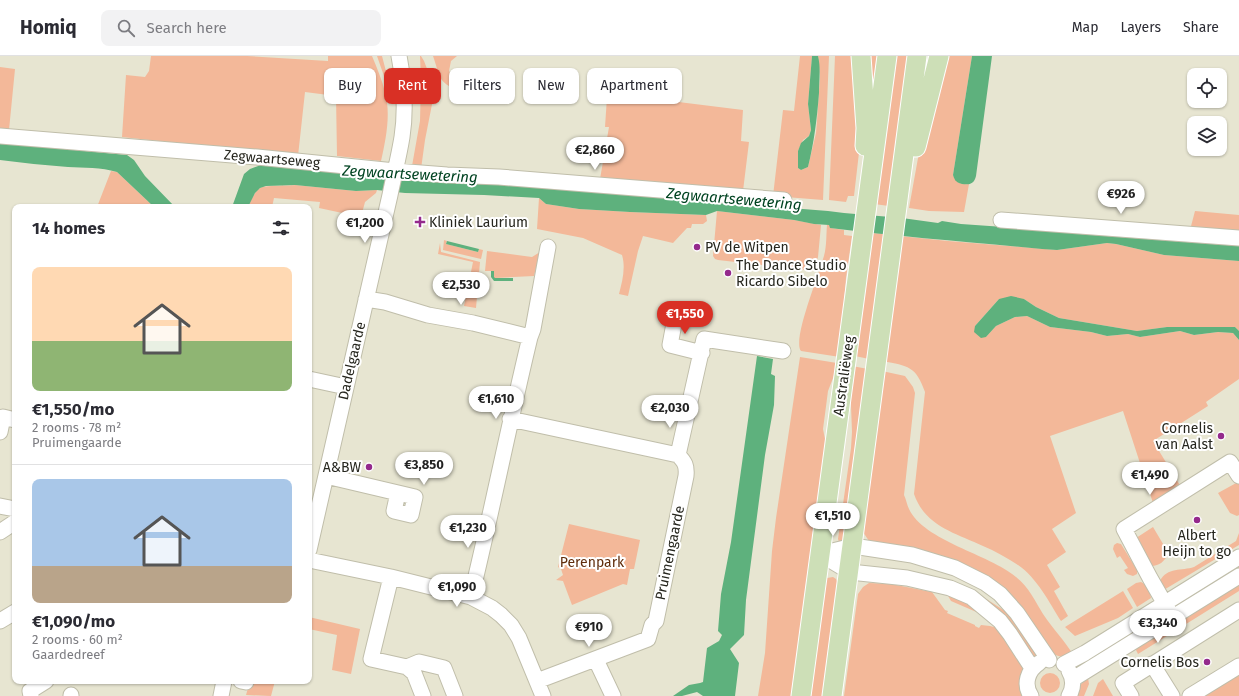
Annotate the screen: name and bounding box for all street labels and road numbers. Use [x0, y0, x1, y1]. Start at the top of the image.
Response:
street label: Zegwaartseweg [223, 146, 322, 172]
street label: Dadelgaarde [335, 320, 369, 402]
street label: Australiëweg [830, 334, 858, 417]
street label: Pruimengaarde [652, 504, 688, 602]

